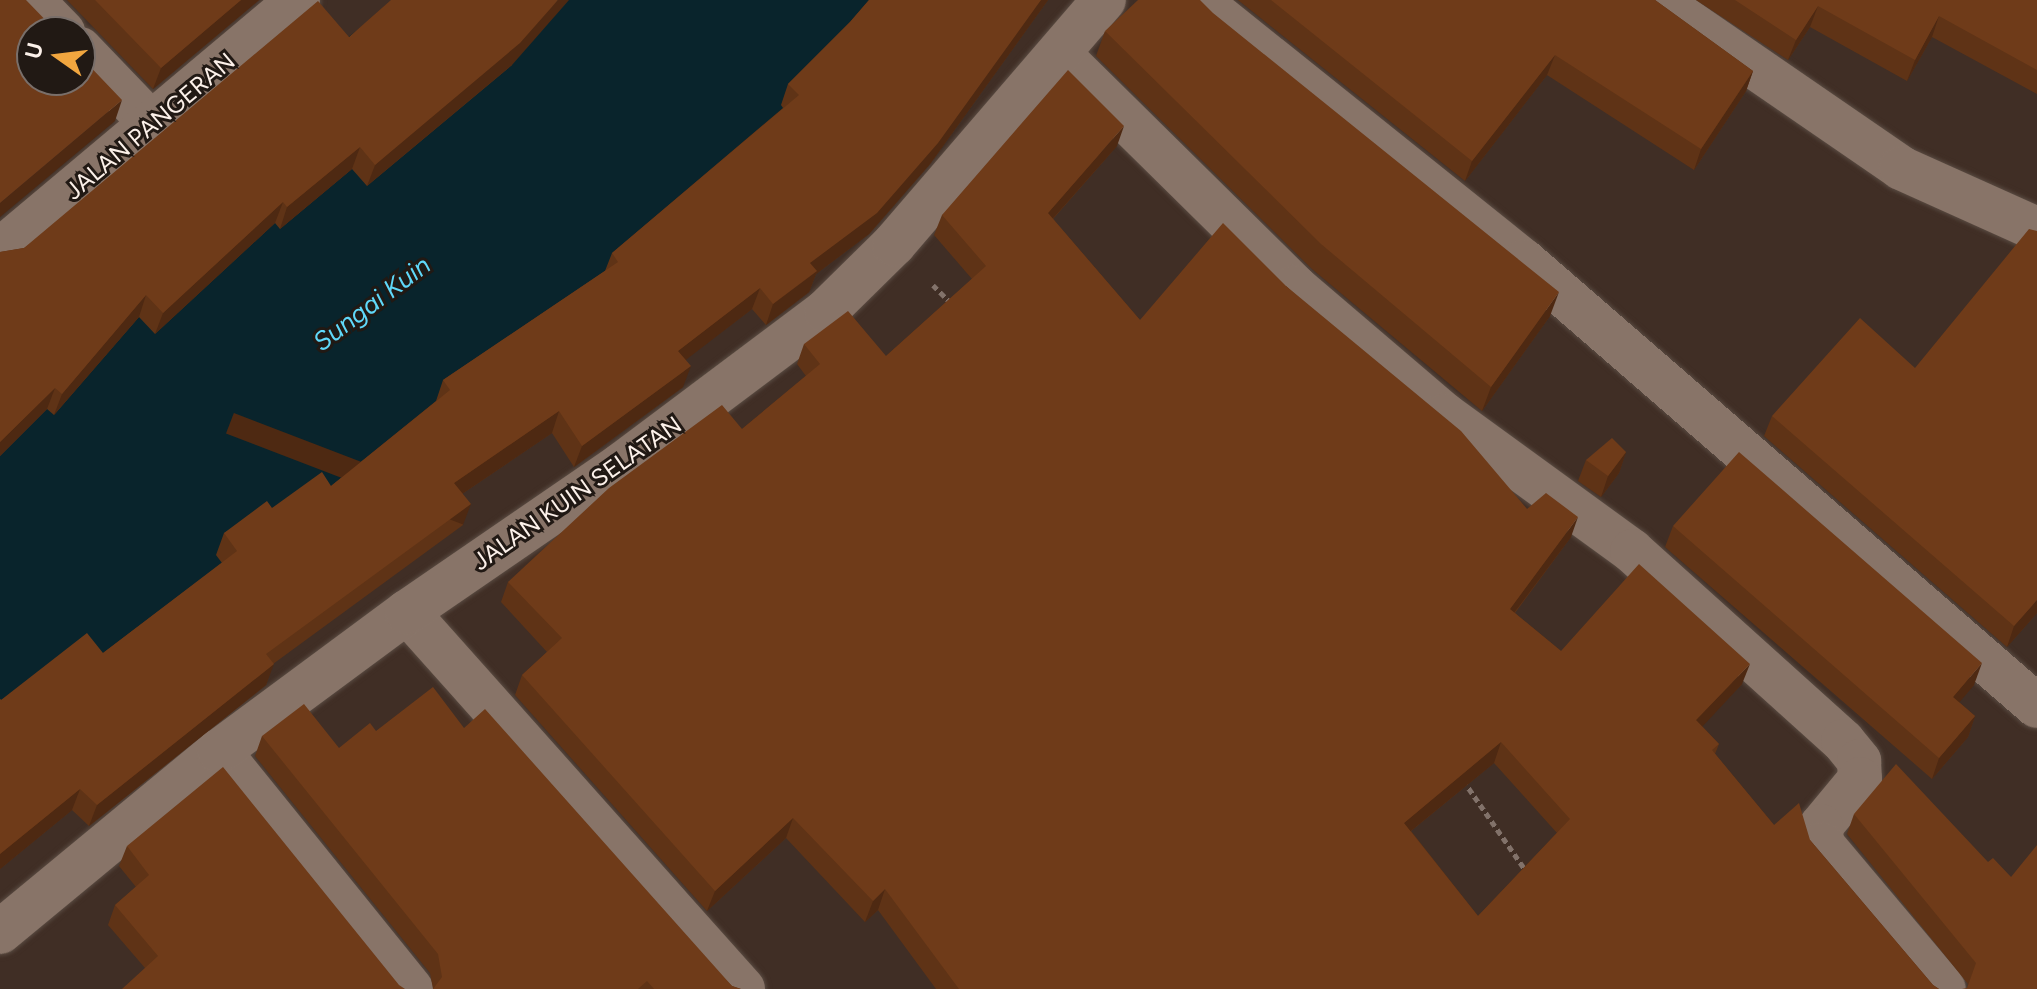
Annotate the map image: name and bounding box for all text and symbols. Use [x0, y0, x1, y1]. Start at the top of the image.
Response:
north arrow [16, 16, 96, 96]
text: U [19, 40, 49, 61]
street label: JALAN PANGERAN [59, 47, 241, 205]
water label: Sungai Kuin [307, 250, 437, 358]
street label: JALAN KUIN SELATAN [467, 410, 687, 576]

